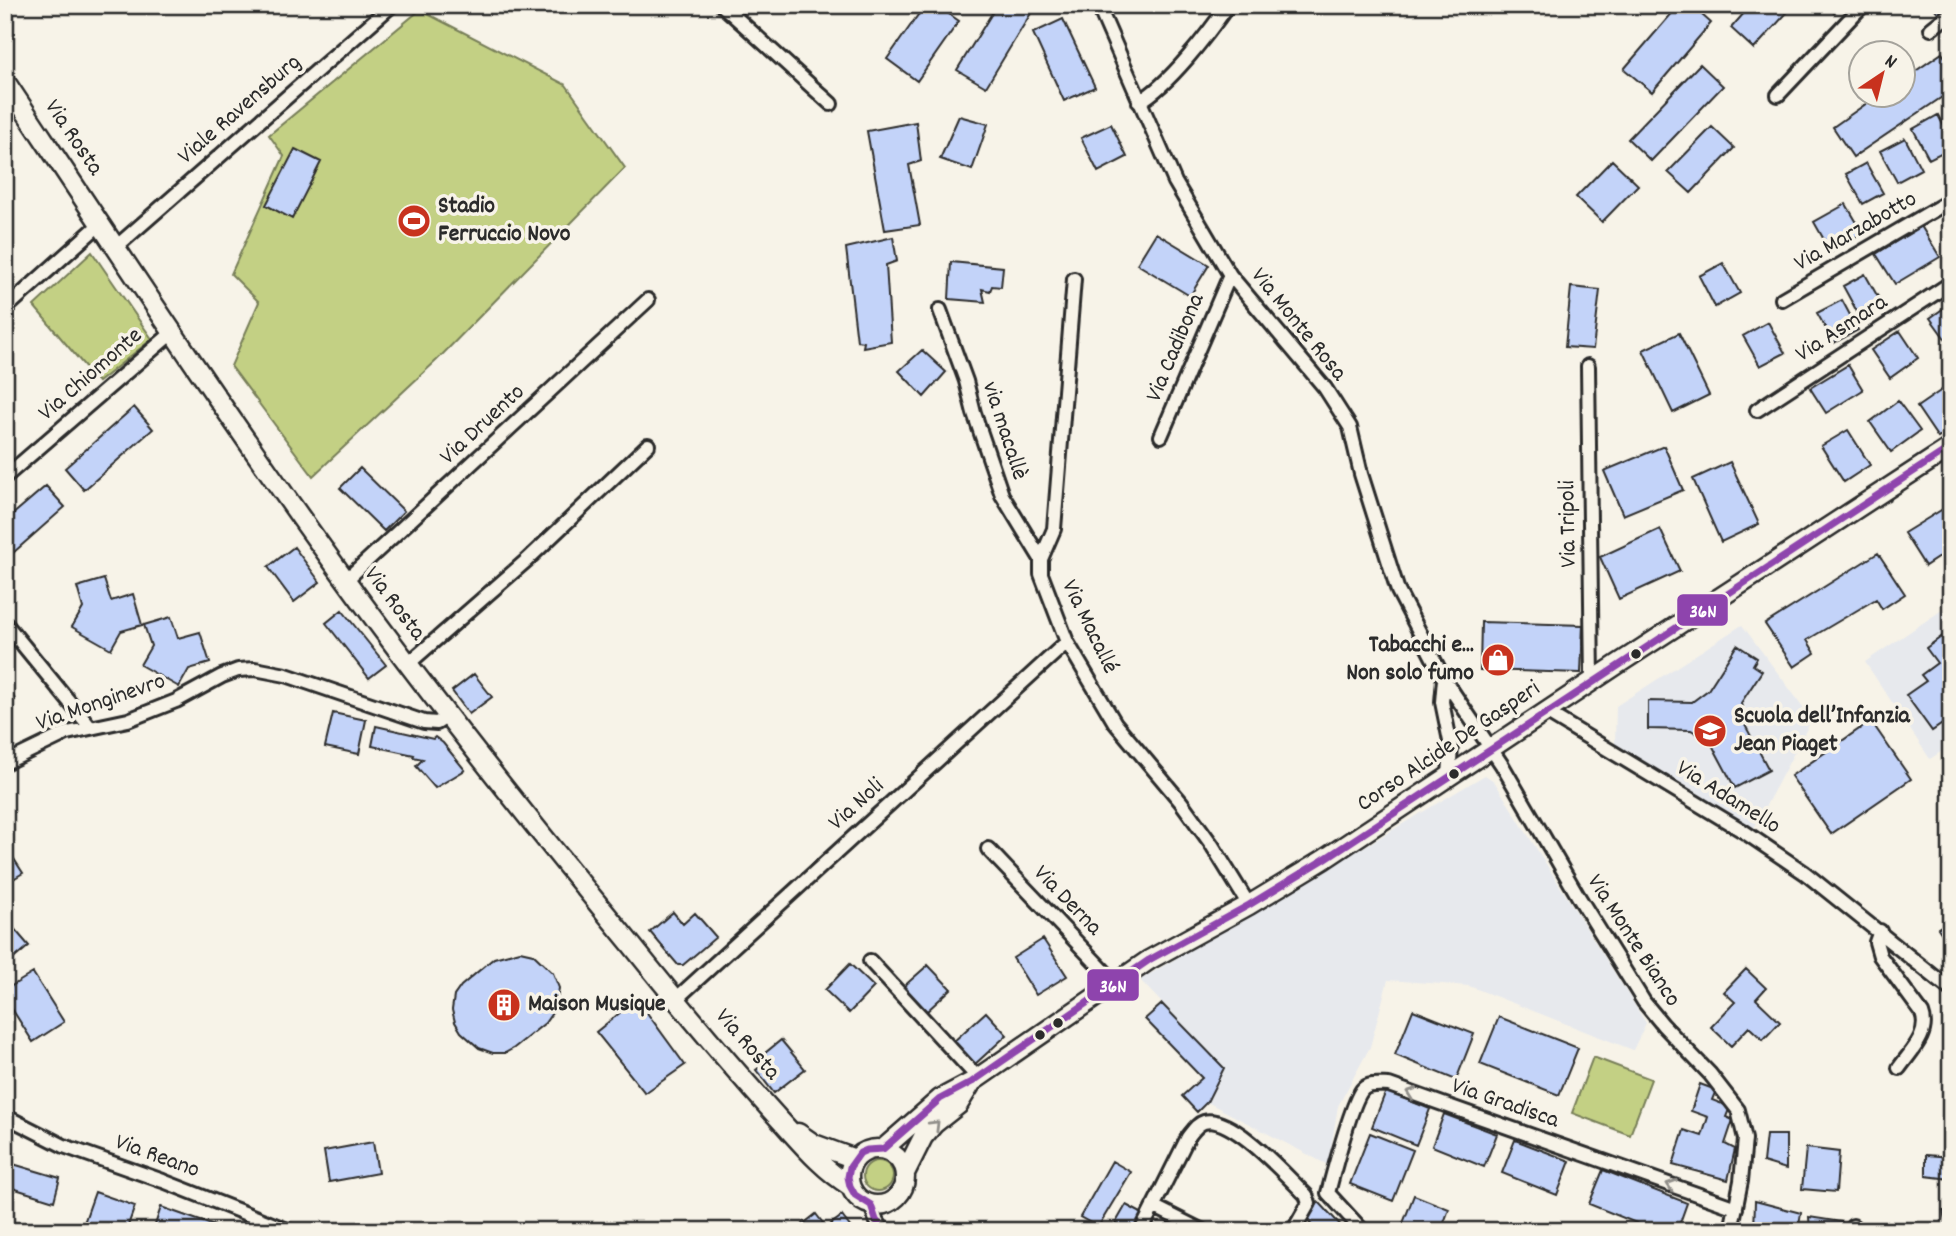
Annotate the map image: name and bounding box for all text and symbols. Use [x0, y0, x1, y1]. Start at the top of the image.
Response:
north arrow [1848, 38, 1918, 108]
street label: Viale Ravensburg [171, 47, 309, 173]
text: N [1878, 49, 1901, 77]
street label: Via Rosta [35, 93, 111, 183]
street label: Via Marzabotto [1788, 183, 1924, 281]
place label: Stadio Ferruccio Novo [438, 190, 571, 252]
sports icon: Stadio Ferruccio Novo [395, 202, 433, 240]
street label: Via Monte Rosa [1242, 261, 1355, 390]
street label: Via Asmara [1789, 286, 1895, 372]
street label: Via Cadibona [1138, 288, 1214, 408]
street label: Via Chiomonte [31, 320, 151, 430]
street label: Via Druento [433, 377, 533, 473]
street label: via macallè [972, 377, 1036, 485]
street label: Via Tripoli [1551, 480, 1587, 568]
street label: Via Rosta [355, 560, 434, 649]
street label: Via Macallé [1052, 574, 1126, 680]
line badge: 36N [1676, 593, 1729, 627]
text: 36N [1689, 600, 1717, 627]
place label: Tabacchi e... Non solo fumo [1346, 629, 1474, 691]
shop icon: Tabacchi e... Non solo fumo [1479, 641, 1517, 679]
unlabelled marker [1629, 647, 1643, 661]
street label: Via Monginevro [32, 665, 170, 741]
street label: Corso Alcide De Gasperi [1350, 673, 1548, 821]
place label: Scuola dell’Infanzia Jean Piaget [1734, 700, 1911, 762]
school or university icon: Scuola dell’Infanzia Jean Piaget [1691, 712, 1729, 750]
street label: Via Adamello [1669, 752, 1787, 844]
unlabelled marker [1447, 767, 1461, 781]
street label: Via Noli [821, 771, 893, 839]
street label: Via Derna [1025, 858, 1110, 945]
street label: Via Monte Bianco [1577, 868, 1689, 1014]
line badge: 36N [1086, 968, 1140, 1002]
text: 36N [1099, 975, 1127, 1002]
building icon: Maison Musique [485, 986, 523, 1024]
place label: Maison Musique [528, 988, 666, 1022]
street label: Via Rosta [706, 1002, 788, 1089]
unlabelled marker [1051, 1016, 1065, 1030]
unlabelled marker [1033, 1028, 1047, 1042]
street label: Via Gradisca [1447, 1070, 1564, 1138]
one-way arrow [1405, 1087, 1417, 1101]
one-way arrow [927, 1120, 940, 1133]
street label: Via Reano [110, 1126, 204, 1188]
one-way arrow [1666, 1179, 1678, 1193]

